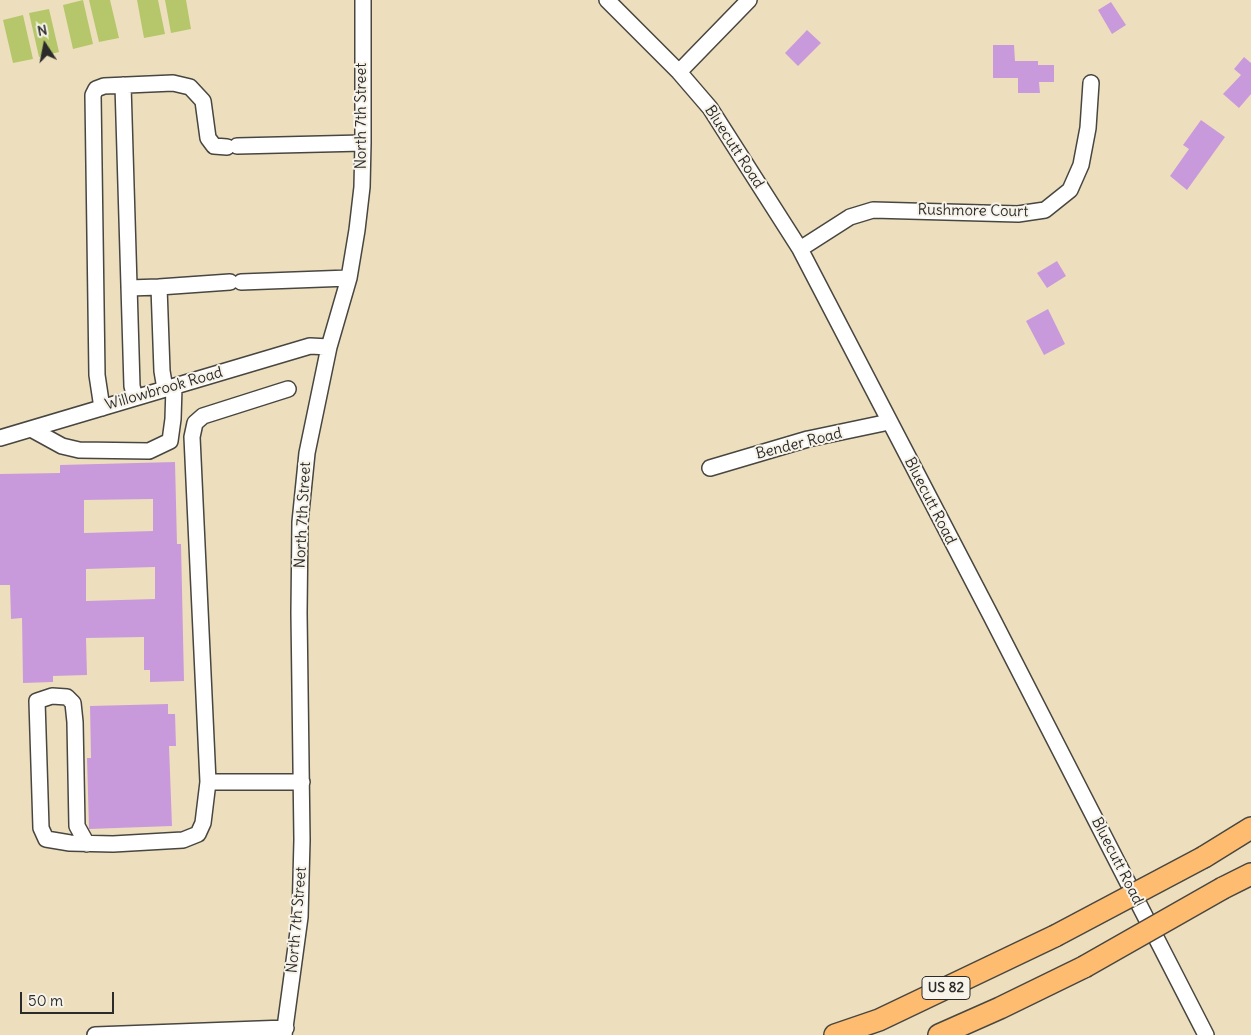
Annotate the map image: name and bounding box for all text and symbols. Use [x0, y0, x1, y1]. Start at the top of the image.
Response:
north arrow [20, 20, 70, 70]
text: N [36, 21, 49, 40]
street label: North 7th Street [353, 63, 371, 169]
street label: Bluecutt Road [701, 102, 767, 192]
street label: Rushmore Court [918, 201, 1028, 221]
street label: Willowbrook Road [103, 364, 225, 414]
street label: Bender Road [754, 425, 844, 463]
street label: Bluecutt Road [900, 454, 960, 548]
street label: North 7th Street [291, 461, 315, 569]
street label: Bluecutt Road [1087, 814, 1147, 908]
street label: North 7th Street [283, 866, 311, 974]
road number: US 82 [922, 976, 970, 1000]
scale bar [22, 982, 116, 1014]
text: 50 m [28, 991, 63, 1010]

